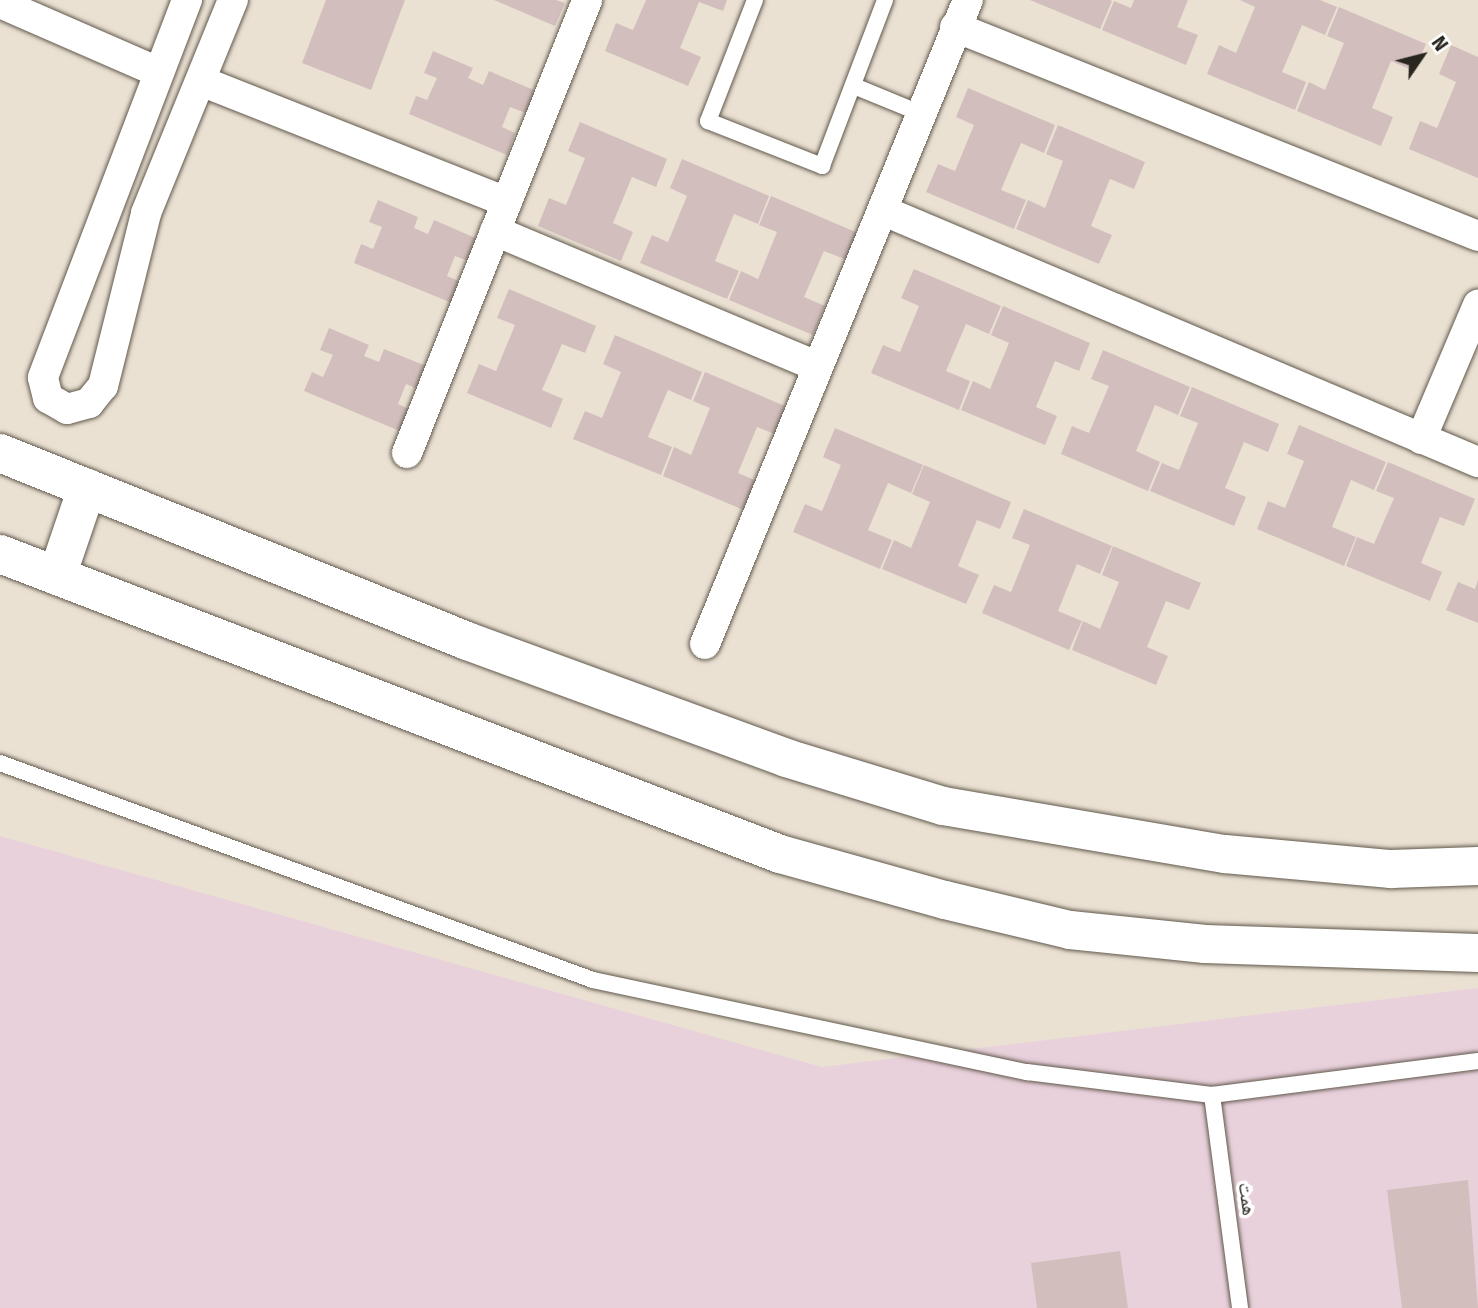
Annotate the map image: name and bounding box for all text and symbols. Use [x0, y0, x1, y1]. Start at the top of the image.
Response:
north arrow [1387, 21, 1457, 91]
text: N [1427, 32, 1453, 55]
street label: همت [1233, 1181, 1261, 1217]

